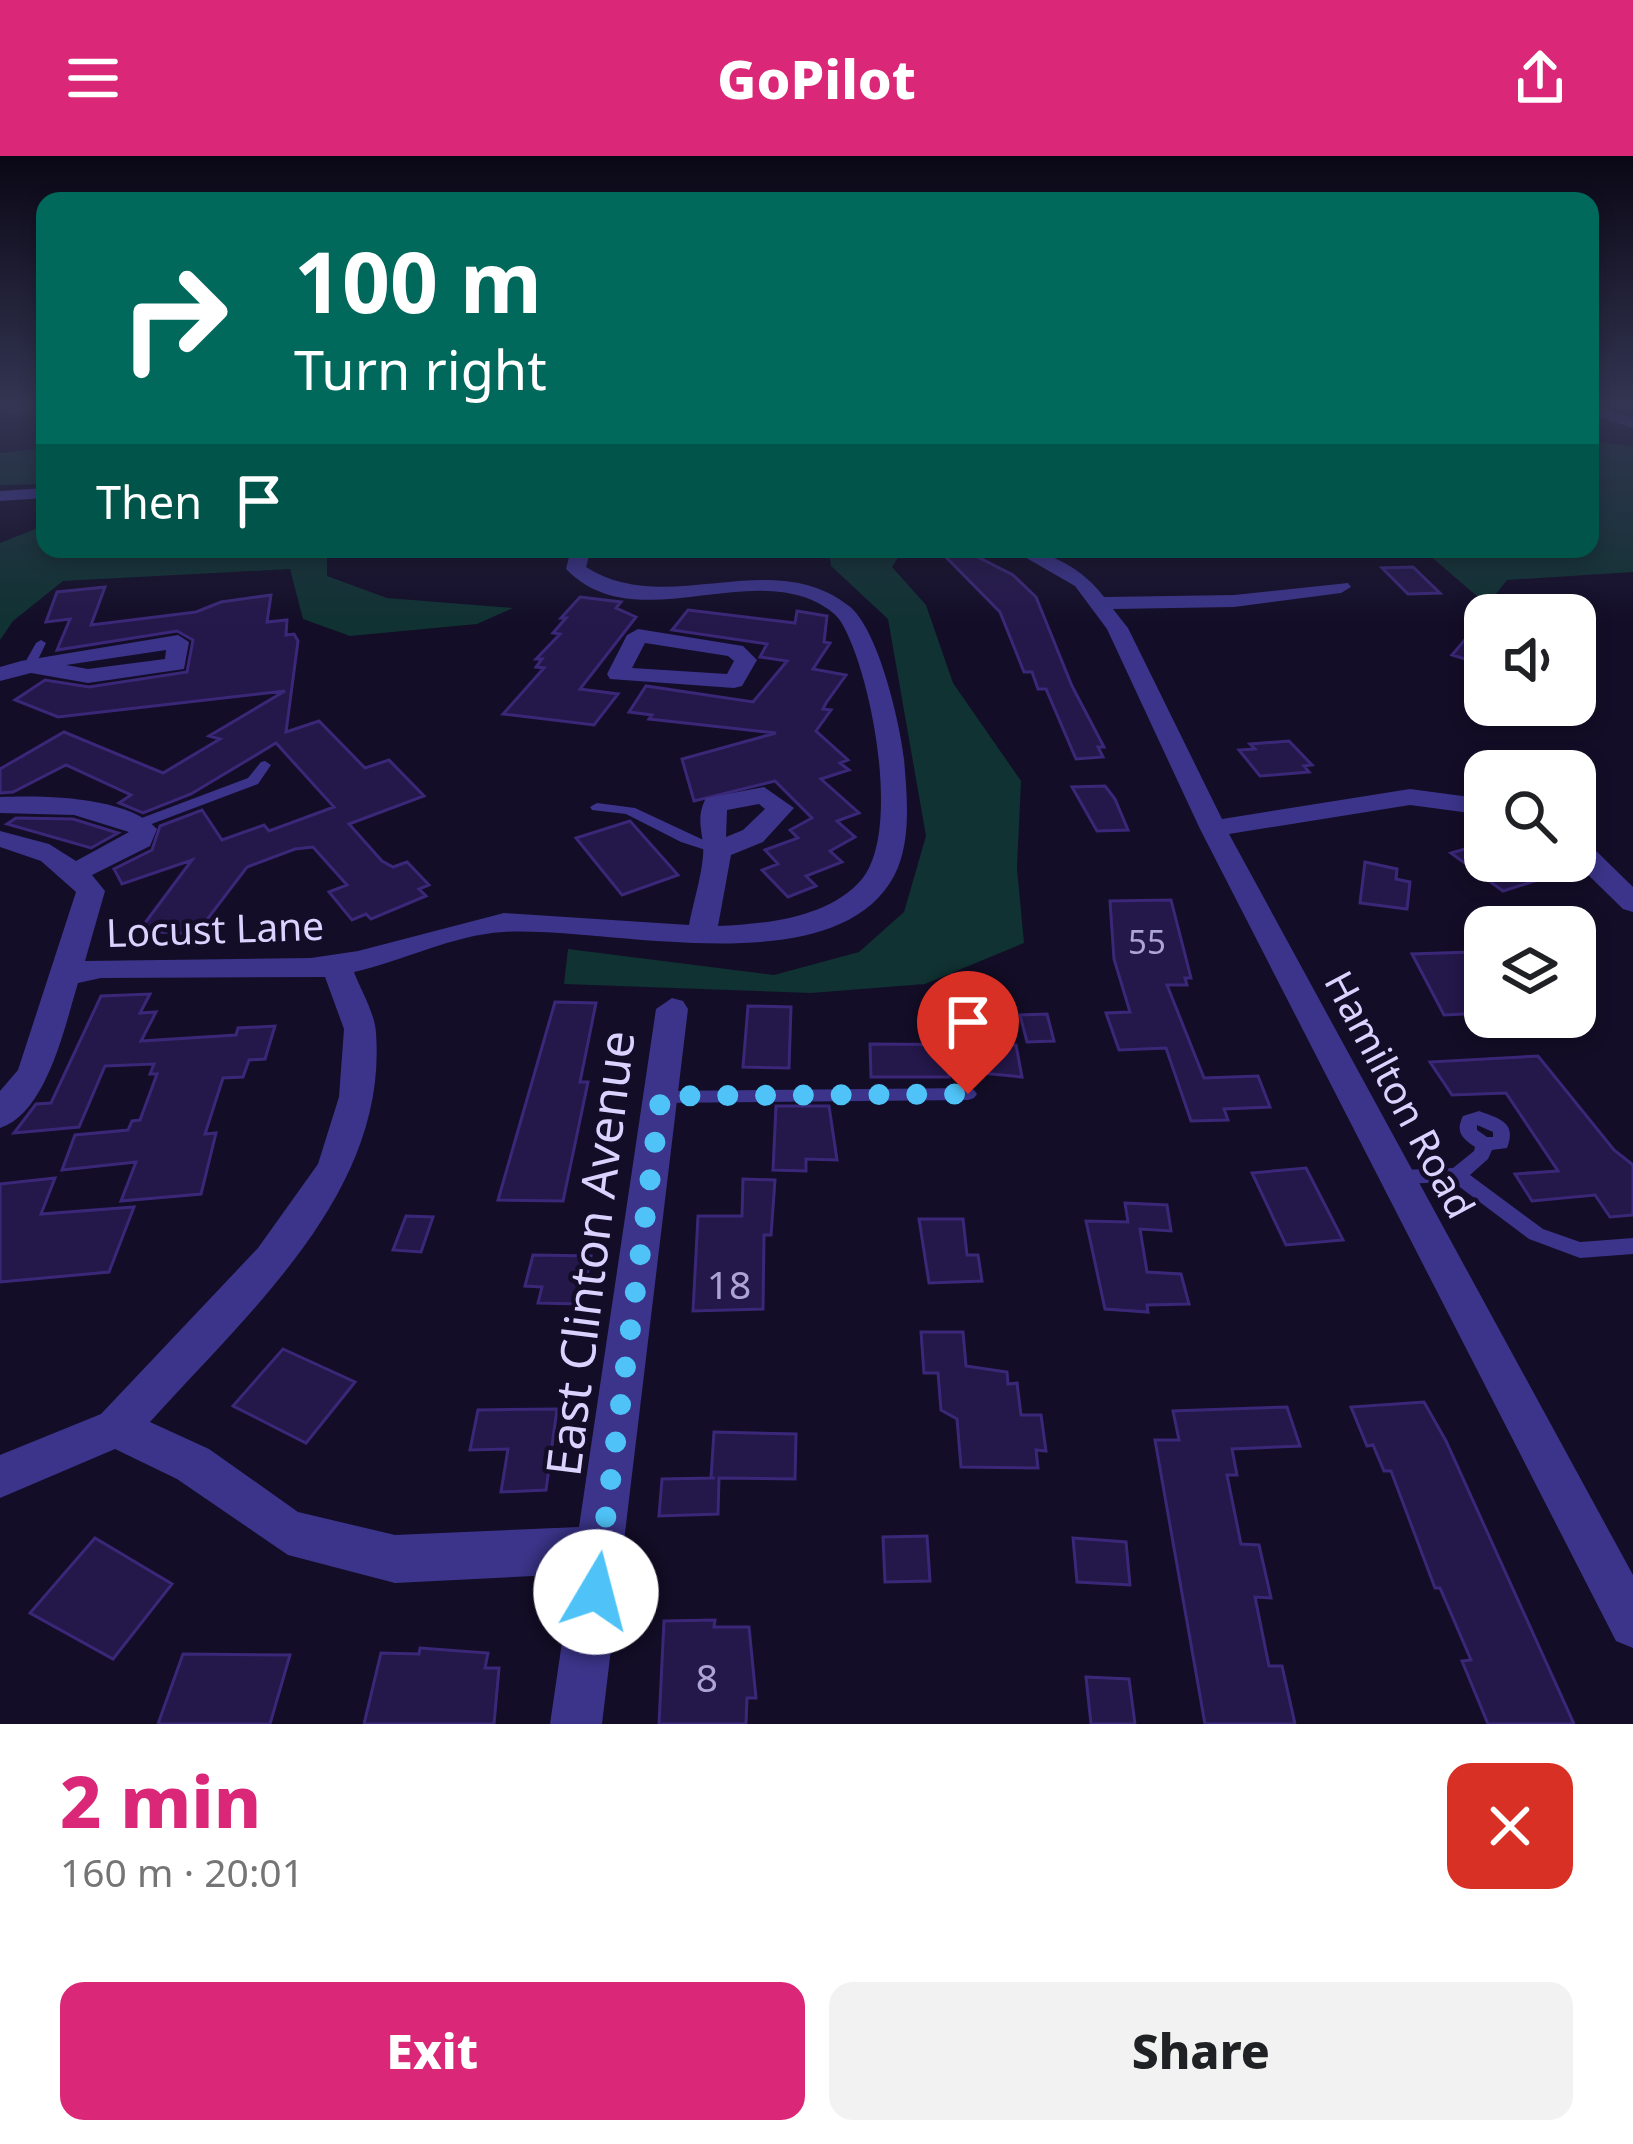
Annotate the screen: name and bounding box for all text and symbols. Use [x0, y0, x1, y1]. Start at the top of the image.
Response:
text: GoPilot [717, 41, 916, 115]
icon: menu [60, 45, 126, 111]
icon: share [1507, 45, 1573, 111]
text: 100 m [294, 223, 542, 338]
icon: right [96, 240, 252, 396]
text: Turn right [294, 332, 547, 406]
icon: arrive [226, 468, 292, 534]
text: Then [96, 471, 202, 532]
map controls [1464, 594, 1596, 1038]
button: sound [1464, 594, 1596, 726]
button: search [1464, 750, 1596, 882]
street label: Locust Lane [105, 898, 325, 958]
button: layers [1464, 906, 1596, 1038]
house number: 55 [1128, 919, 1166, 964]
street label: Hamilton Road [1314, 961, 1488, 1227]
pin [917, 971, 1019, 1094]
icon: arrive [935, 989, 1001, 1055]
street label: East Clinton Avenue [529, 1027, 649, 1479]
house number: 18 [707, 1257, 751, 1310]
position arrow [533, 1529, 659, 1655]
house number: 8 [696, 1650, 718, 1703]
text: 2 min [60, 1751, 261, 1849]
button: close [1447, 1763, 1573, 1889]
text: 160 m · 20:01 [60, 1845, 304, 1898]
button: Exit [60, 1982, 805, 2120]
button: Share [829, 1982, 1573, 2120]

